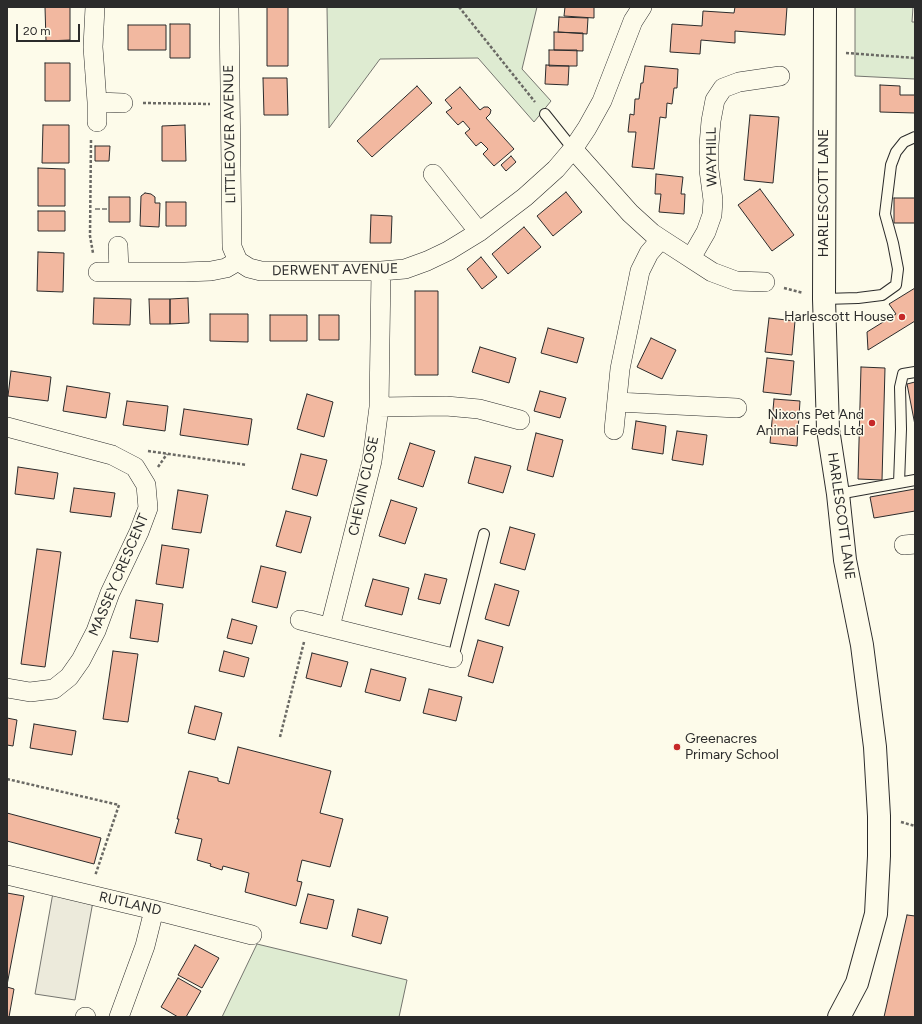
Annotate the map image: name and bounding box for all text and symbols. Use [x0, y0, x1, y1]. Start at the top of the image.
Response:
scale bar [18, 16, 82, 42]
text: 20 m [23, 24, 51, 38]
street label: LITTLEOVER AVENUE [220, 64, 240, 204]
street label: WAYHILL [703, 127, 721, 187]
street label: HARLESCOTT LANE [816, 129, 832, 257]
street label: DERWENT AVENUE [272, 260, 398, 280]
place label: Harlescott House [784, 309, 894, 325]
marker: Harlescott House [897, 312, 907, 322]
place label: Nixons Pet And Animal Feeds Ltd [756, 407, 864, 440]
marker: Nixons Pet And Animal Feeds Ltd [867, 418, 877, 428]
street label: CHEVIN CLOSE [345, 435, 383, 537]
street label: HARLESCOTT LANE [824, 451, 858, 581]
street label: MASSEY CRESCENT [86, 511, 152, 639]
place label: Greenacres Primary School [685, 731, 779, 764]
marker: Greenacres Primary School [672, 742, 682, 752]
street label: RUTLAND [97, 889, 163, 919]

